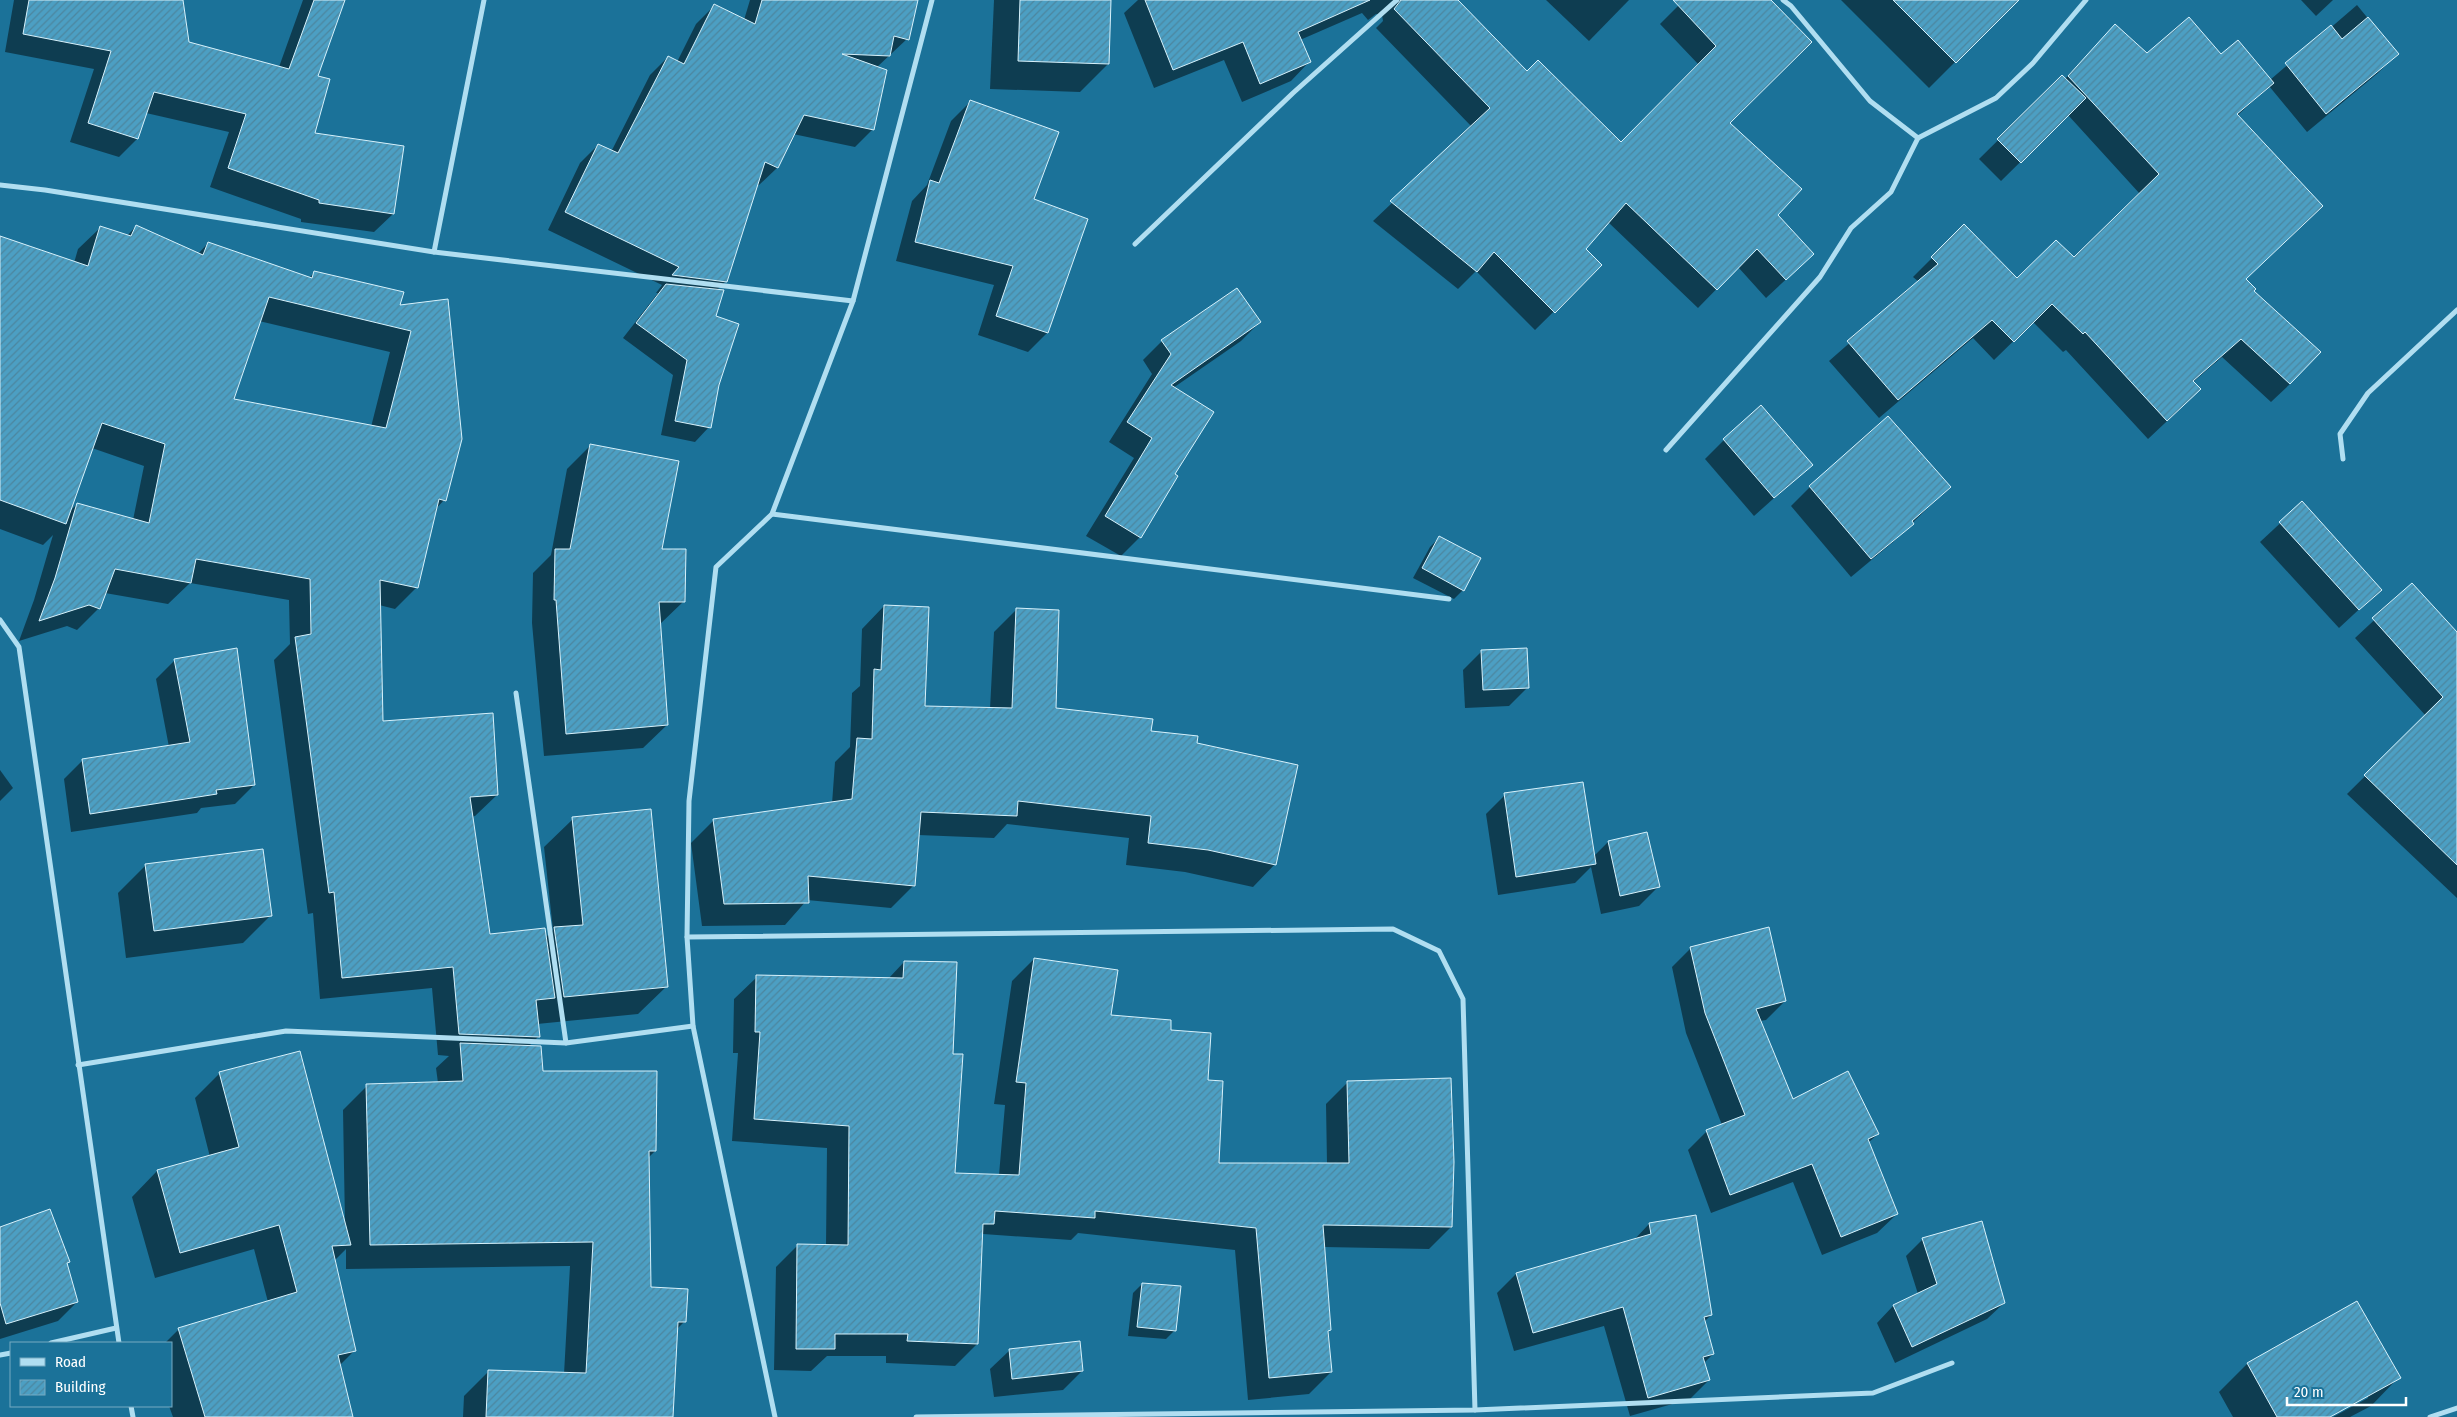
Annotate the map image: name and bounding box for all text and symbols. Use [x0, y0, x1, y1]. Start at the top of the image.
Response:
legend [10, 1342, 172, 1407]
text: Road [55, 1353, 86, 1371]
scale bar [2287, 1374, 2406, 1406]
text: Building [55, 1378, 106, 1396]
text: 20 m [2294, 1383, 2324, 1401]

